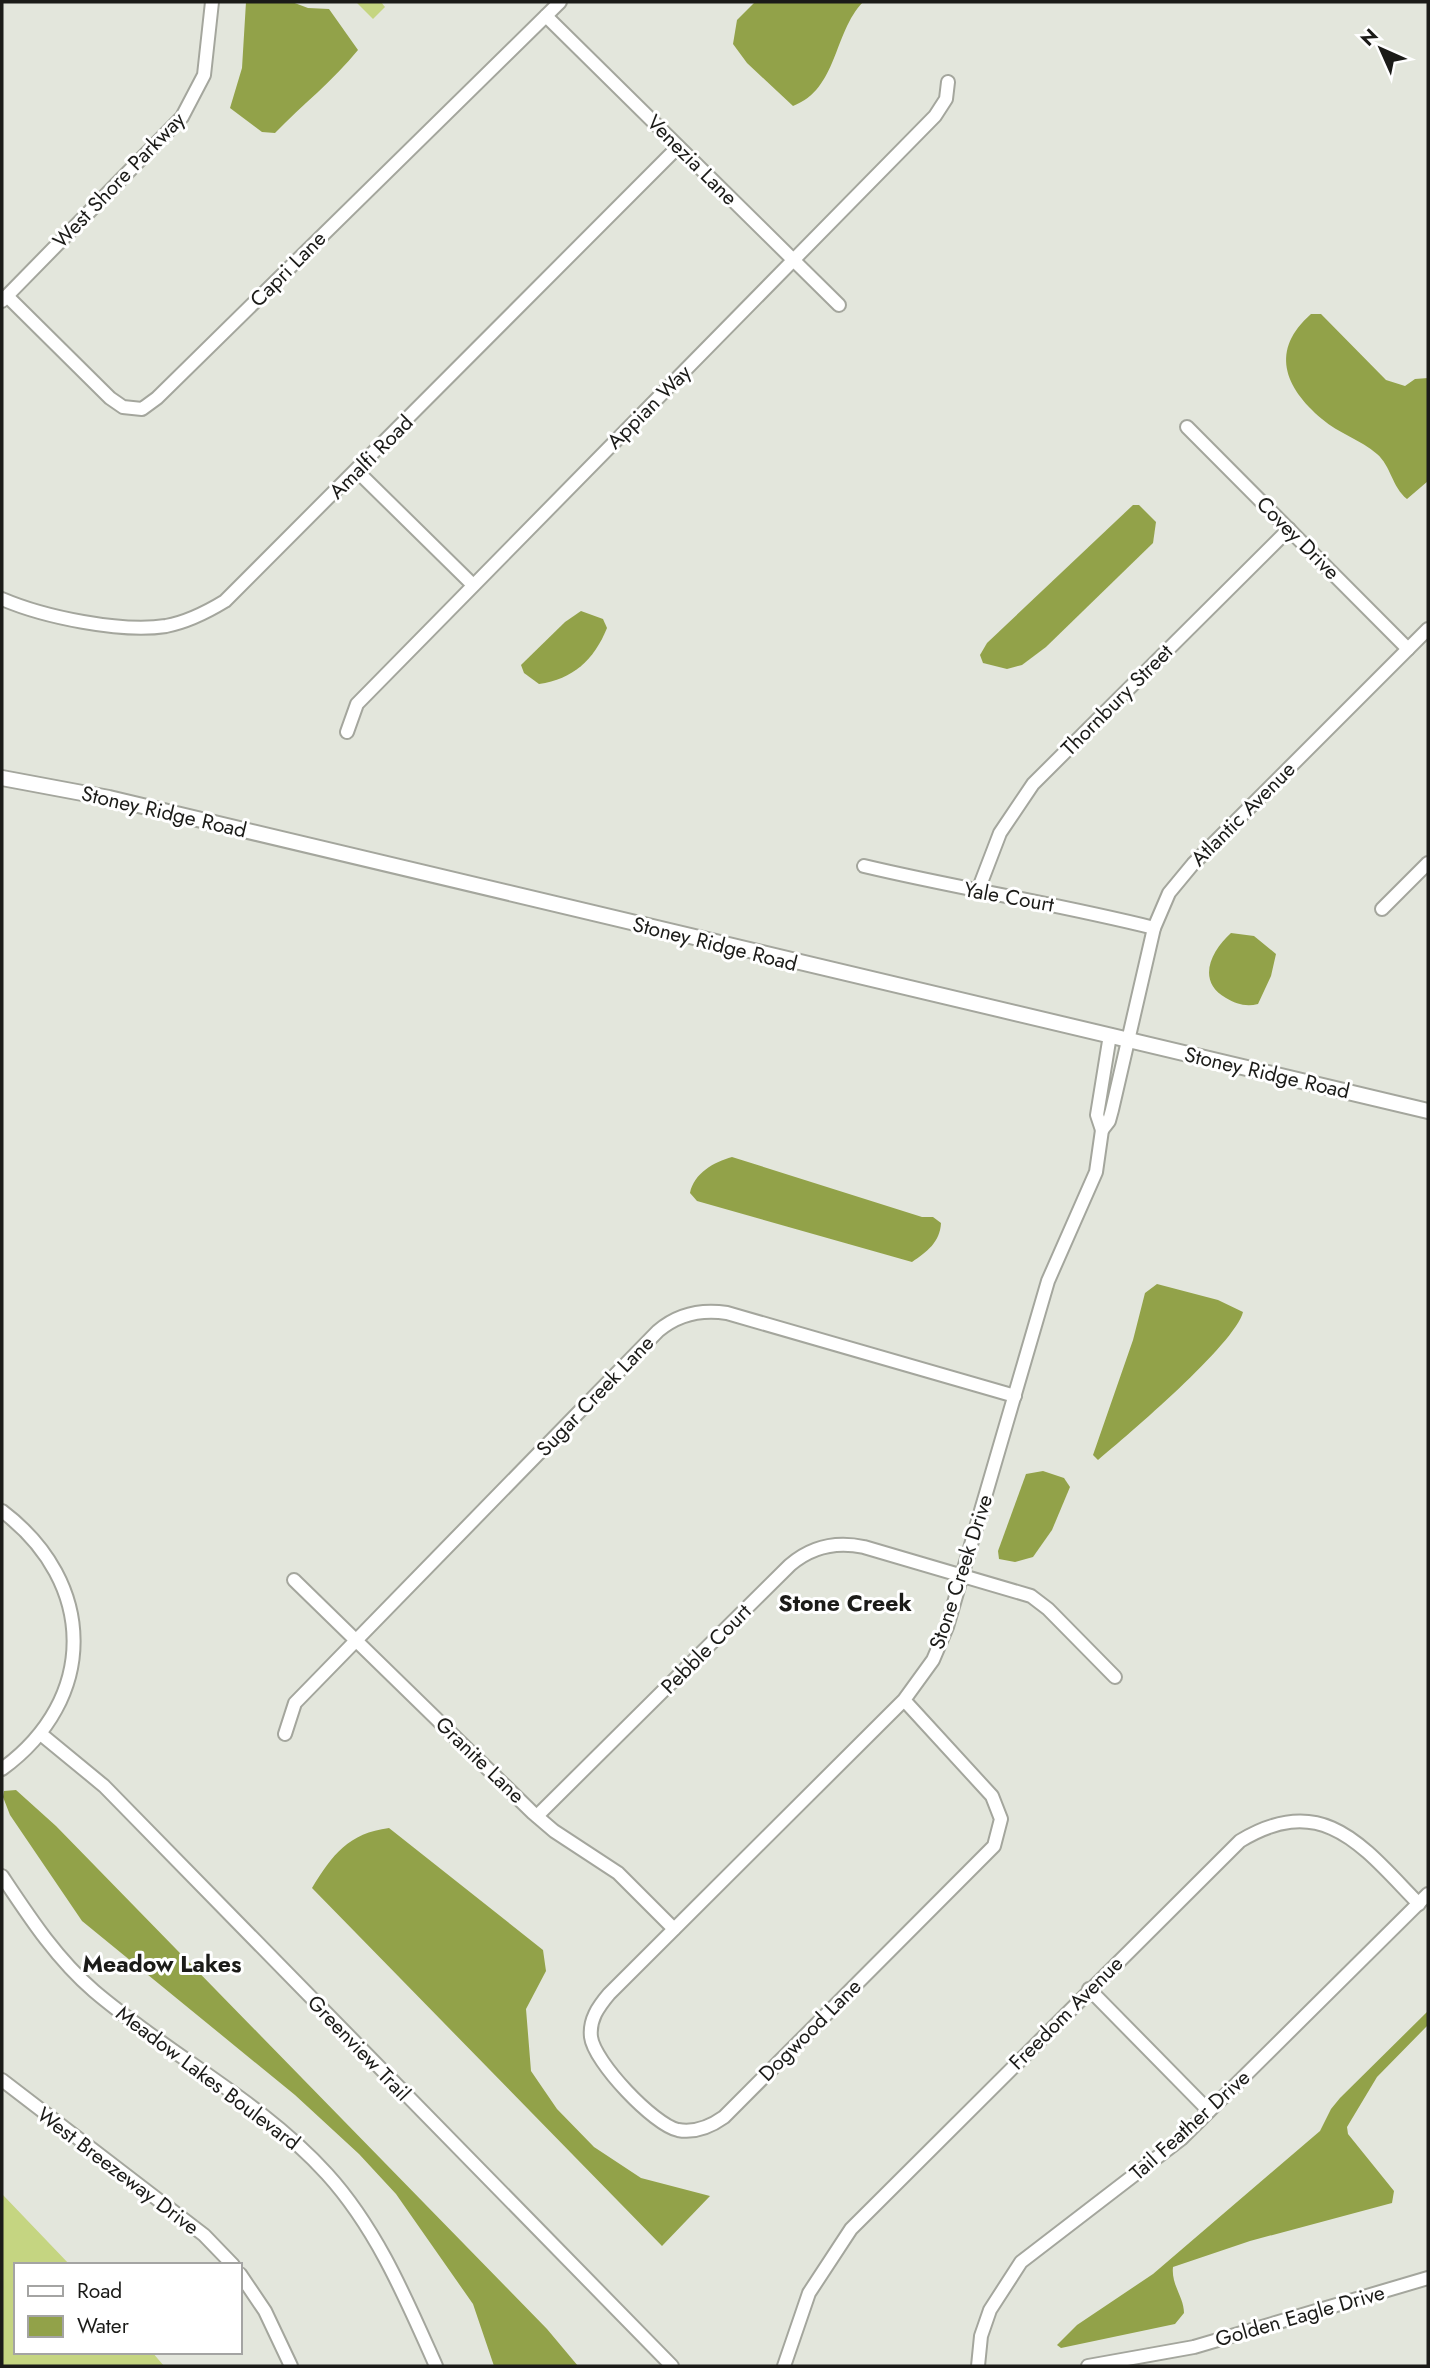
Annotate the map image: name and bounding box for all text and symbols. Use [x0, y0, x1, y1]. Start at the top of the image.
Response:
north arrow [1346, 14, 1416, 84]
text: N [1354, 22, 1384, 52]
street label: West Shore Parkway [46, 105, 192, 255]
street label: Venezia Lane [640, 108, 744, 212]
street label: Capri Lane [243, 224, 333, 314]
street label: Appian Way [600, 357, 699, 456]
street label: Amalfi Road [322, 408, 420, 506]
street label: Covey Drive [1249, 489, 1347, 587]
street label: Thornbury Street [1054, 637, 1180, 763]
street label: Atlantic Avenue [1184, 755, 1302, 873]
street label: Stoney Ridge Road [78, 778, 250, 846]
street label: Yale Court [962, 874, 1056, 920]
street label: Stoney Ridge Road [630, 909, 800, 979]
street label: Stoney Ridge Road [1181, 1039, 1353, 1107]
street label: Sugar Creek Lane [529, 1329, 661, 1463]
street label: Stone Creek Drive [922, 1490, 1000, 1653]
district label: Stone Creek [778, 1586, 912, 1620]
street label: Pebble Court [654, 1597, 758, 1701]
street label: Granite Lane [429, 1710, 531, 1810]
district label: Meadow Lakes [82, 1947, 242, 1981]
street label: Freedom Avenue [1002, 1949, 1130, 2077]
street label: Dogwood Lane [752, 1972, 868, 2088]
street label: Greenview Trail [301, 1988, 417, 2108]
street label: Meadow Lakes Boulevard [110, 1999, 306, 2157]
street label: Tail Feather Drive [1123, 2063, 1257, 2187]
street label: West Breezeway Drive [31, 2100, 205, 2242]
legend [14, 2263, 242, 2354]
text: Road [77, 2276, 122, 2306]
street label: Golden Eagle Drive [1212, 2277, 1388, 2355]
text: Water [77, 2311, 130, 2341]

